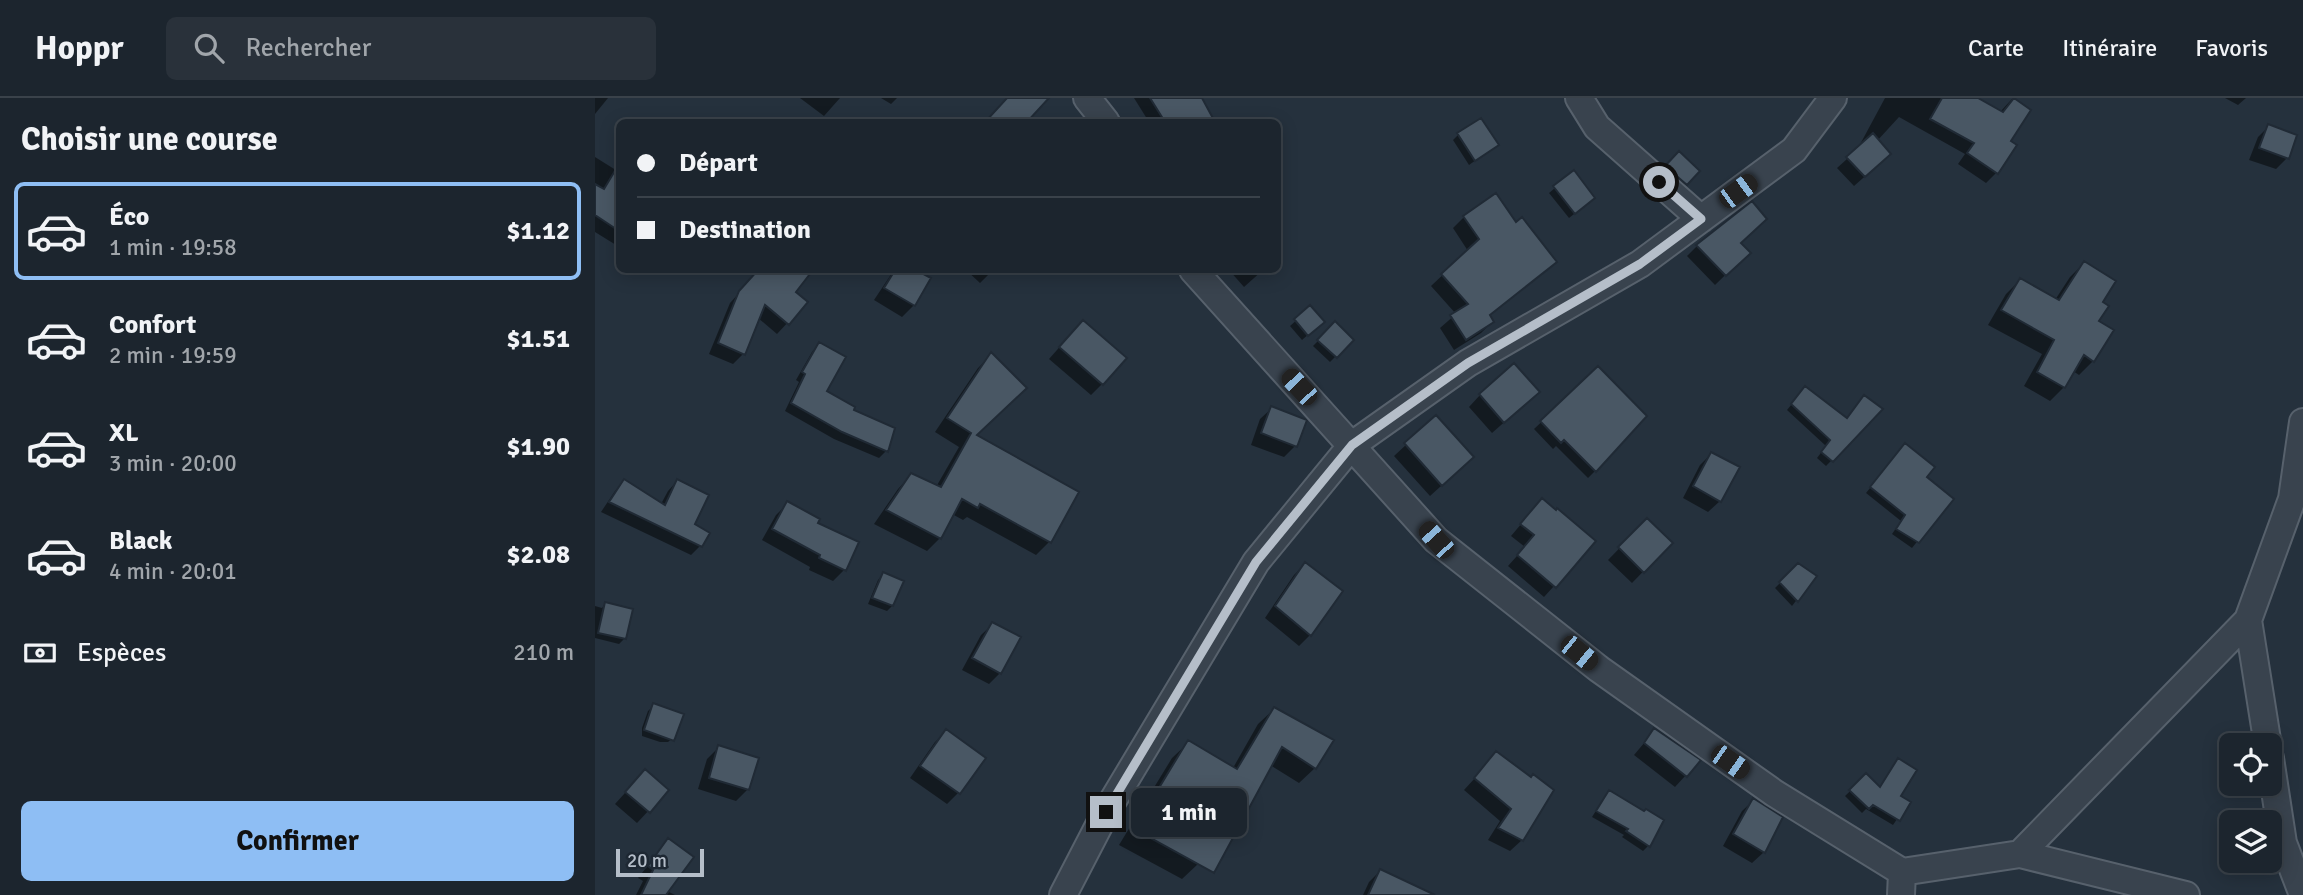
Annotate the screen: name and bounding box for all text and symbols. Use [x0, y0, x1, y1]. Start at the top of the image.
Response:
search box [166, 17, 656, 80]
text: Hoppr [35, 28, 124, 69]
icon: search [190, 29, 228, 67]
text: Rechercher [246, 32, 371, 64]
text: Carte [1968, 33, 2024, 63]
text: Itinéraire [2062, 33, 2157, 63]
text: Favoris [2195, 33, 2268, 63]
text: Choisir une course [21, 120, 278, 159]
text: Départ [679, 147, 758, 179]
route start [1643, 166, 1675, 198]
car [1715, 170, 1762, 212]
icon: car [25, 200, 88, 263]
text: Éco [109, 201, 149, 233]
text: Destination [679, 214, 811, 246]
text: $1.12 [506, 215, 570, 247]
text: 1 min · 19:58 [109, 233, 237, 262]
icon: car [25, 308, 88, 371]
text: Confort [109, 309, 196, 341]
text: $1.51 [506, 323, 570, 355]
text: 2 min · 19:59 [109, 341, 237, 370]
car [1277, 364, 1322, 410]
icon: car [25, 416, 88, 479]
text: XL [109, 417, 139, 449]
text: $1.90 [506, 431, 570, 463]
text: 3 min · 20:00 [109, 449, 237, 478]
car [1415, 517, 1458, 563]
icon: car [25, 524, 88, 587]
text: Black [109, 525, 172, 557]
text: $2.08 [506, 539, 570, 571]
text: 4 min · 20:01 [109, 557, 237, 586]
car [1557, 632, 1602, 674]
icon: cash [21, 634, 59, 672]
text: Espèces [77, 637, 166, 669]
text: 210 m [513, 638, 574, 667]
map controls [2219, 733, 2282, 873]
button: locate [2219, 733, 2282, 796]
car [1707, 741, 1754, 783]
callout: 1 min [1131, 788, 1246, 836]
route end [1090, 796, 1122, 828]
text: 1 min [1161, 798, 1217, 827]
button: Confirmer [21, 801, 574, 881]
button: layers [2219, 810, 2282, 873]
scale bar [616, 846, 703, 878]
text: 20 m [627, 849, 667, 873]

